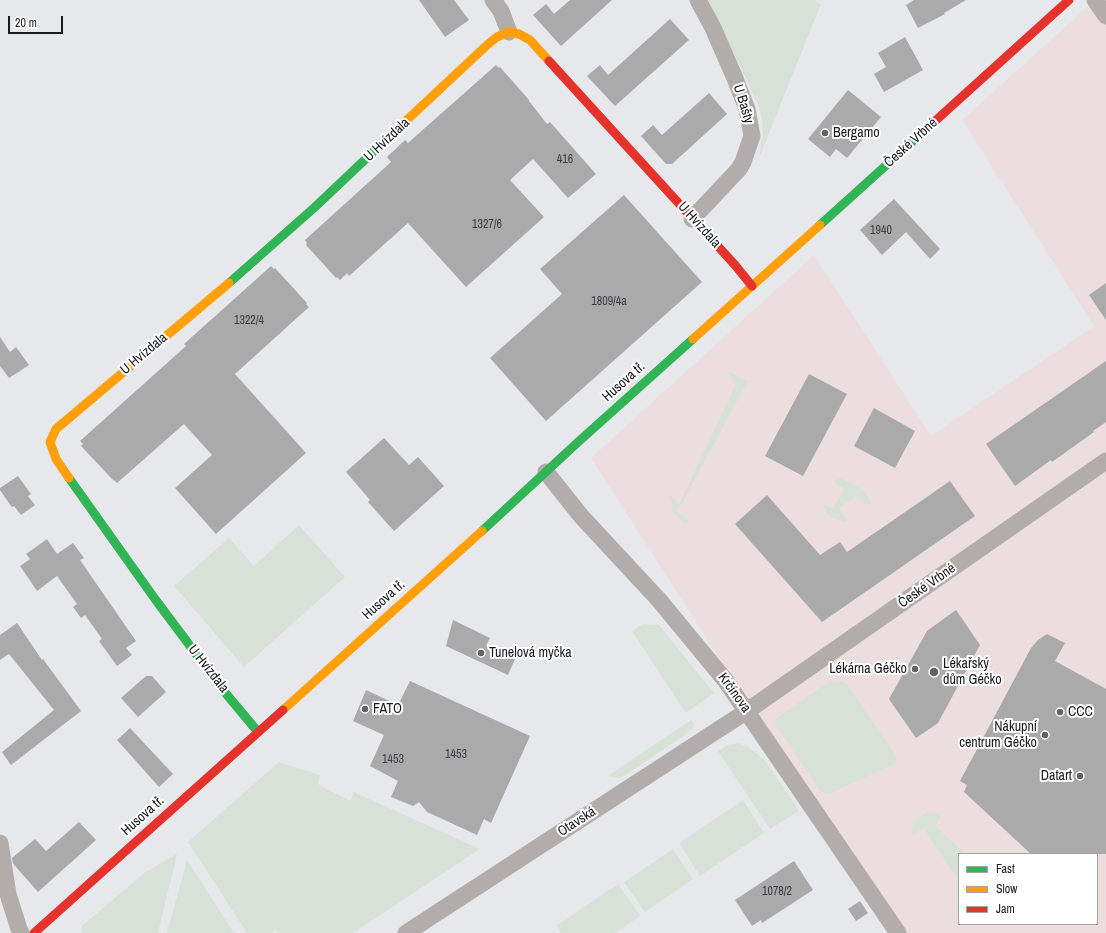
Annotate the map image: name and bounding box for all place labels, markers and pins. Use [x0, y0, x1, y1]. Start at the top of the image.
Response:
place label: Bergamo [833, 125, 880, 141]
marker: Bergamo [820, 128, 830, 138]
place label: Tunelová myčka [489, 645, 572, 661]
marker: Tunelová myčka [476, 648, 486, 658]
place label: Lékařský dům Géčko [943, 656, 1002, 688]
place label: Lékárna Géčko [829, 661, 907, 677]
marker: Lékárna Géčko [910, 664, 920, 674]
marker: Lékařský dům Géčko [928, 666, 940, 678]
place label: FATO [373, 701, 402, 717]
marker: FATO [360, 704, 370, 714]
place label: CCC [1068, 704, 1093, 720]
marker: CCC [1055, 707, 1065, 717]
place label: Nákupní centrum Géčko [959, 719, 1037, 752]
marker: Nákupní centrum Géčko [1040, 730, 1050, 740]
place label: Datart [1041, 768, 1072, 784]
marker: Datart [1075, 771, 1085, 781]

